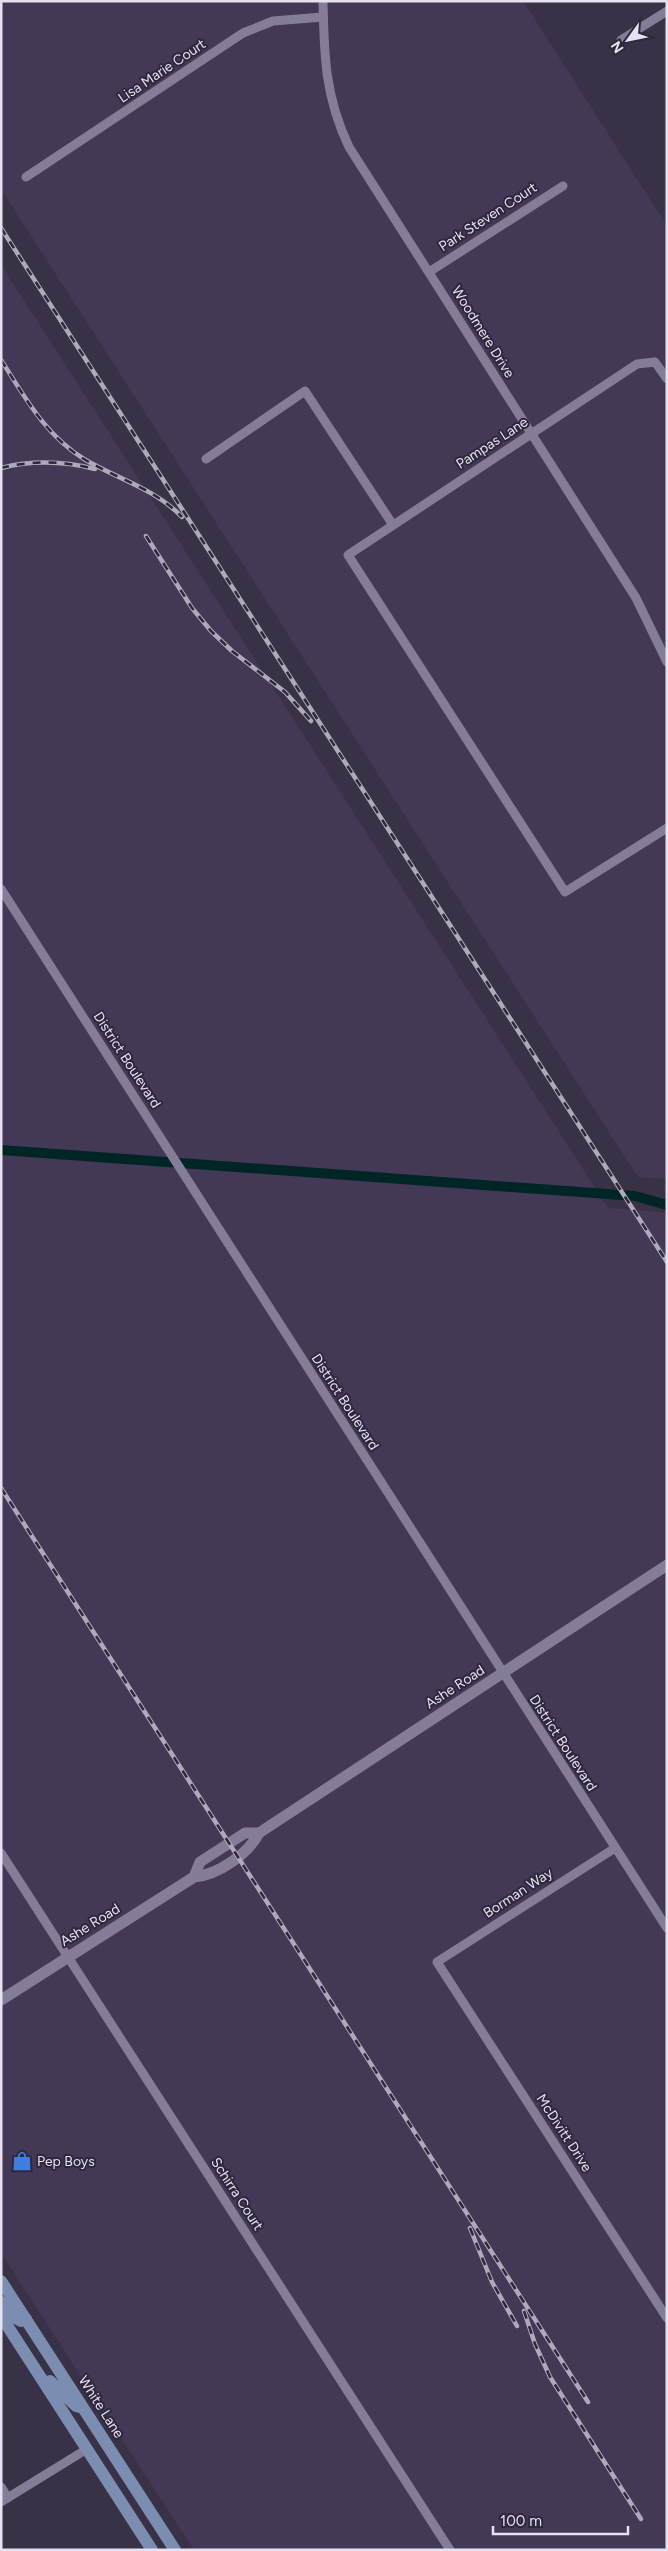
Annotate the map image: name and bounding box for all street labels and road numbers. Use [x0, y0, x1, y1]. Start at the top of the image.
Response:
street label: Lisa Marie Court [115, 35, 209, 107]
street label: Park Steven Court [436, 179, 540, 255]
street label: Woodmere Drive [448, 283, 518, 381]
street label: Pampas Lane [453, 413, 531, 473]
street label: District Boulevard [90, 1009, 164, 1111]
street label: District Boulevard [308, 1351, 382, 1453]
street label: Ashe Road [422, 1662, 488, 1712]
street label: District Boulevard [526, 1692, 600, 1794]
street label: Borman Way [480, 1864, 556, 1922]
street label: Ashe Road [57, 1900, 123, 1950]
street label: McDivitt Drive [533, 2091, 596, 2175]
street label: Schirra Court [207, 2154, 267, 2234]
street label: White Lane [75, 2373, 128, 2442]

